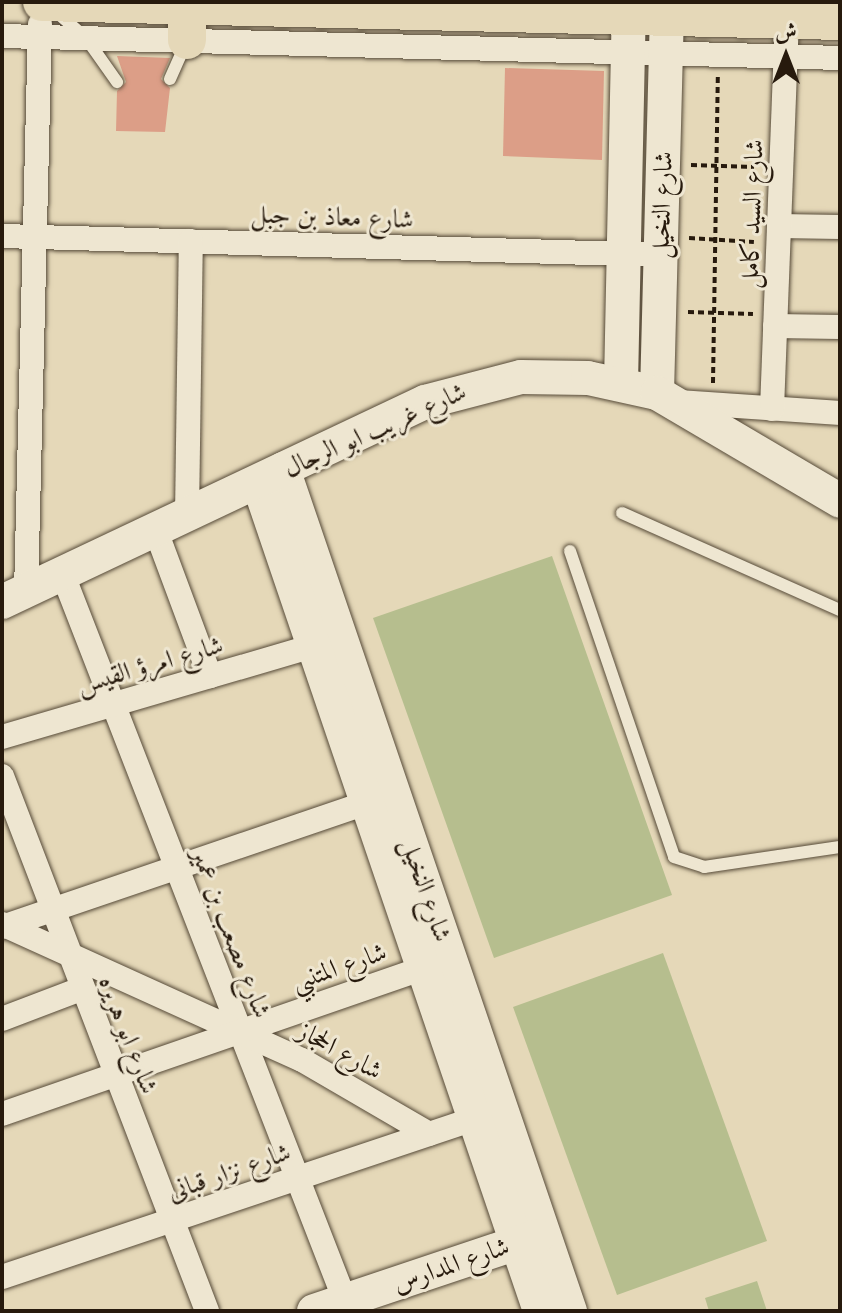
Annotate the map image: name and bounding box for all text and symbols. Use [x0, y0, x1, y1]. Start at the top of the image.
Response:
north arrow [746, 16, 826, 96]
text: ش [775, 17, 797, 47]
street label: شارع السيد كامل [734, 139, 770, 289]
street label: شارع النخيل [645, 151, 679, 259]
street label: شارع معاذ بن جبل [250, 199, 414, 235]
street label: شارع غريب ابو الرجال [279, 376, 471, 484]
street label: شارع امرؤ القيس [73, 629, 227, 701]
street label: شارع النخيل [394, 834, 458, 946]
street label: شارع مصعب بن عمير [184, 844, 278, 1022]
street label: شارع المتنبي [287, 936, 391, 998]
street label: شارع ابو هريره [91, 972, 165, 1098]
street label: شارع الحجاز [292, 1015, 388, 1087]
street label: شارع نزار قبانى [163, 1136, 295, 1208]
street label: شارع المدارس [389, 1231, 513, 1299]

